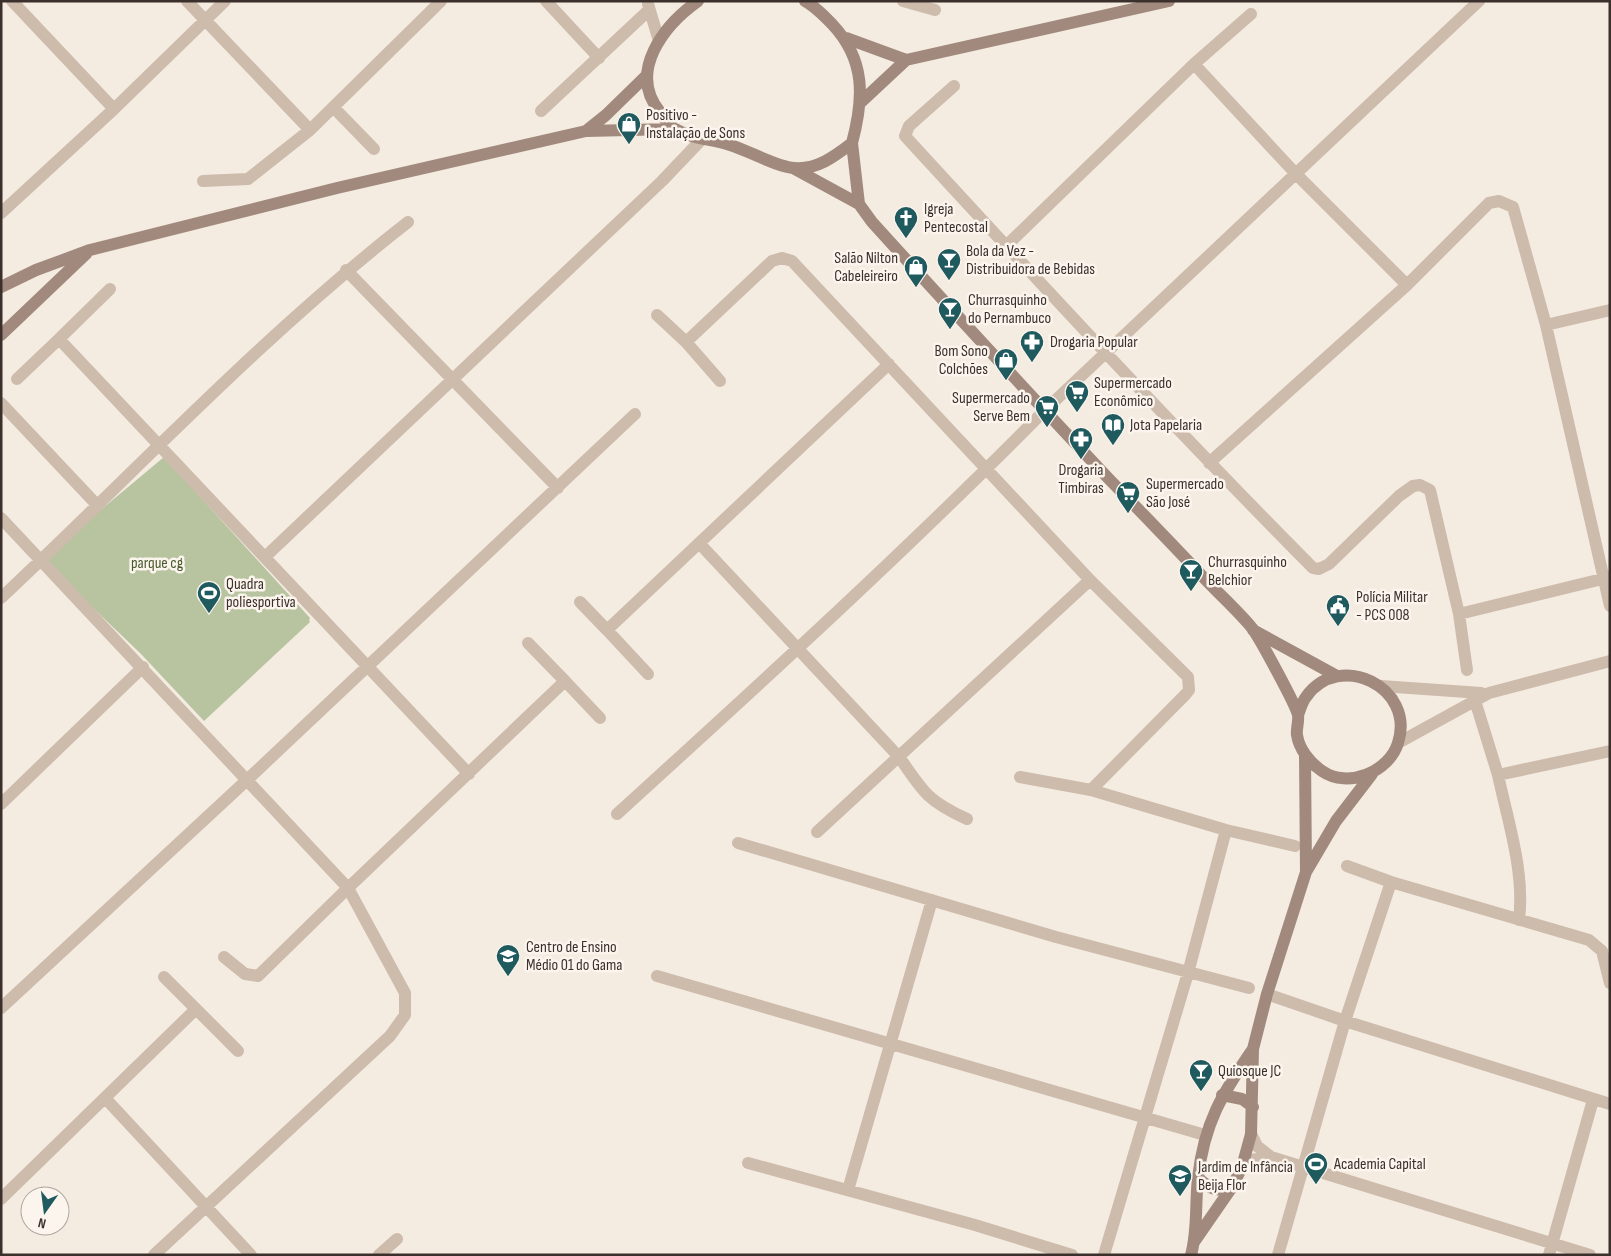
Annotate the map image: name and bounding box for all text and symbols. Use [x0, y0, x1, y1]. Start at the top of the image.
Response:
place label: Positivo - Instalação de Sons [646, 106, 745, 143]
shop icon: Positivo - Instalação de Sons [616, 111, 642, 145]
place label: Igreja Pentecostal [924, 200, 988, 237]
church icon: Igreja Pentecostal [893, 205, 919, 239]
place label: Bola da Vez - Distribuidora de Bebidas [966, 242, 1095, 279]
bar icon: Bola da Vez - Distribuidora de Bebidas [936, 247, 962, 281]
place label: Salão Nilton Cabeleireiro [834, 249, 898, 286]
shop icon: Salão Nilton Cabeleireiro [903, 254, 929, 288]
place label: Churrasquinho do Pernambuco [968, 291, 1051, 328]
bar icon: Churrasquinho do Pernambuco [937, 296, 963, 330]
pharmacy icon: Drogaria Popular [1019, 329, 1045, 363]
place label: Drogaria Popular [1050, 333, 1138, 352]
place label: Bom Sono Colchões [934, 342, 988, 379]
shop icon: Bom Sono Colchões [993, 347, 1019, 381]
place label: Supermercado Econômico [1094, 374, 1172, 411]
supermarket icon: Supermercado Econômico [1064, 379, 1090, 413]
place label: Supermercado Serve Bem [952, 389, 1030, 426]
supermarket icon: Supermercado Serve Bem [1034, 394, 1060, 428]
library icon: Jota Papelaria [1100, 412, 1126, 446]
place label: Jota Papelaria [1129, 416, 1202, 435]
pharmacy icon: Drogaria Timbiras [1068, 426, 1094, 460]
place label: Drogaria Timbiras [1058, 461, 1104, 498]
place label: Supermercado São José [1146, 475, 1224, 512]
supermarket icon: Supermercado São José [1115, 480, 1141, 514]
place label: Churrasquinho Belchior [1208, 553, 1287, 590]
park label: parque cg [131, 554, 183, 573]
bar icon: Churrasquinho Belchior [1178, 558, 1204, 592]
place label: Quadra poliesportiva [226, 575, 296, 612]
sports icon: Quadra poliesportiva [196, 580, 222, 614]
place label: Polícia Militar - PCS 008 [1356, 588, 1428, 625]
public building icon: Polícia Militar - PCS 008 [1325, 593, 1351, 627]
place label: Centro de Ensino Médio 01 do Gama [526, 938, 622, 975]
school or university icon: Centro de Ensino Médio 01 do Gama [495, 943, 521, 977]
bar icon: Quiosque JC [1188, 1058, 1214, 1092]
place label: Quiosque JC [1218, 1062, 1282, 1081]
sports icon: Academia Capital [1303, 1151, 1329, 1185]
place label: Academia Capital [1333, 1155, 1426, 1174]
place label: Jardim de Infância Beija Flor [1197, 1158, 1293, 1195]
school or university icon: Jardim de Infância Beija Flor [1167, 1163, 1193, 1197]
north arrow [20, 1186, 70, 1236]
text: N [36, 1214, 48, 1232]

